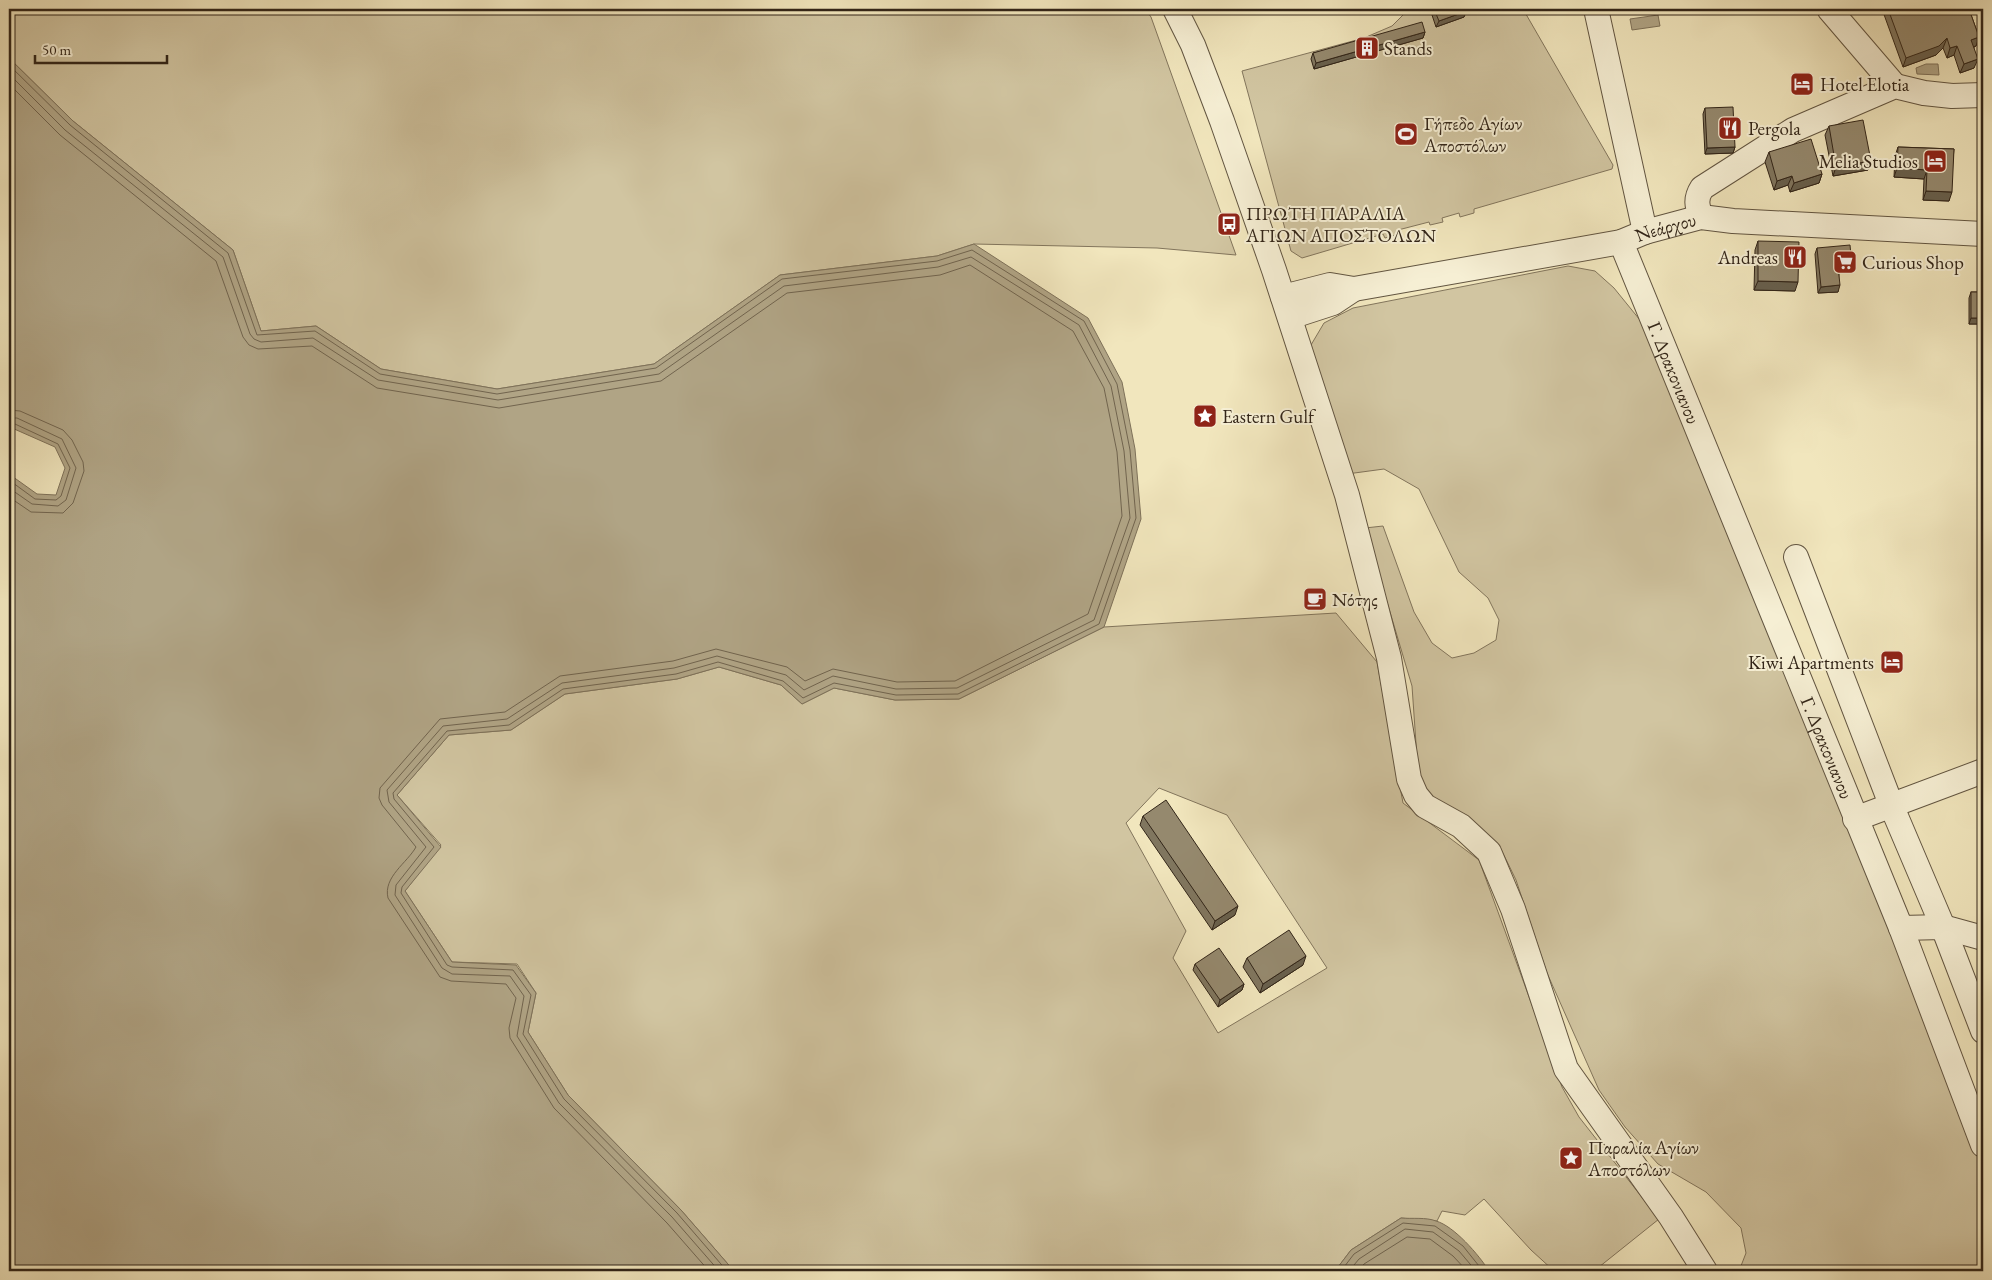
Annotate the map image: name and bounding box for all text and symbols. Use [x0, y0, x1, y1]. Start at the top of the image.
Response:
scale bar [35, 32, 168, 64]
building icon: Stands [1354, 35, 1380, 61]
place label: Stands [1384, 36, 1432, 61]
text: 50 m [42, 40, 71, 59]
hotel icon: Hotel Elotia [1789, 71, 1815, 97]
place label: Hotel Elotia [1820, 72, 1910, 97]
place label: Γήπεδο Αγίων Αποστόλων [1423, 111, 1523, 158]
restaurant icon: Pergola [1717, 115, 1743, 141]
place label: Pergola [1748, 116, 1801, 141]
sports icon: Γήπεδο Αγίων Αποστόλων [1393, 121, 1419, 147]
hotel icon: Melia Studios [1922, 148, 1948, 174]
place label: Melia Studios [1819, 149, 1918, 174]
place label: ΠΡΩΤΗ ΠΑΡΑΛΙΑ ΑΓΙΩΝ ΑΠΟΣΤΟΛΩΝ [1245, 201, 1436, 248]
street label: Νεάρχου [1631, 206, 1699, 247]
bus stop icon: ΠΡΩΤΗ ΠΑΡΑΛΙΑ ΑΓΙΩΝ ΑΠΟΣΤΟΛΩΝ [1216, 211, 1242, 237]
restaurant icon: Andreas [1782, 244, 1808, 270]
place label: Andreas [1717, 245, 1778, 270]
supermarket icon: Curious Shop [1832, 249, 1858, 275]
place label: Curious Shop [1862, 250, 1964, 275]
street label: Γ. Δρακονιανου [1642, 318, 1706, 427]
place icon: Eastern Gulf [1192, 403, 1218, 429]
place label: Eastern Gulf [1222, 404, 1316, 429]
cafe icon: Νότης [1302, 586, 1328, 612]
place label: Νότης [1332, 587, 1378, 612]
hotel icon: Kiwi Apartments [1879, 649, 1905, 675]
place label: Kiwi Apartments [1748, 650, 1874, 675]
street label: Γ. Δρακονιανου [1795, 693, 1859, 802]
place label: Παραλία Αγίων Αποστόλων [1587, 1135, 1699, 1182]
place icon: Παραλία Αγίων Αποστόλων [1558, 1145, 1584, 1171]

